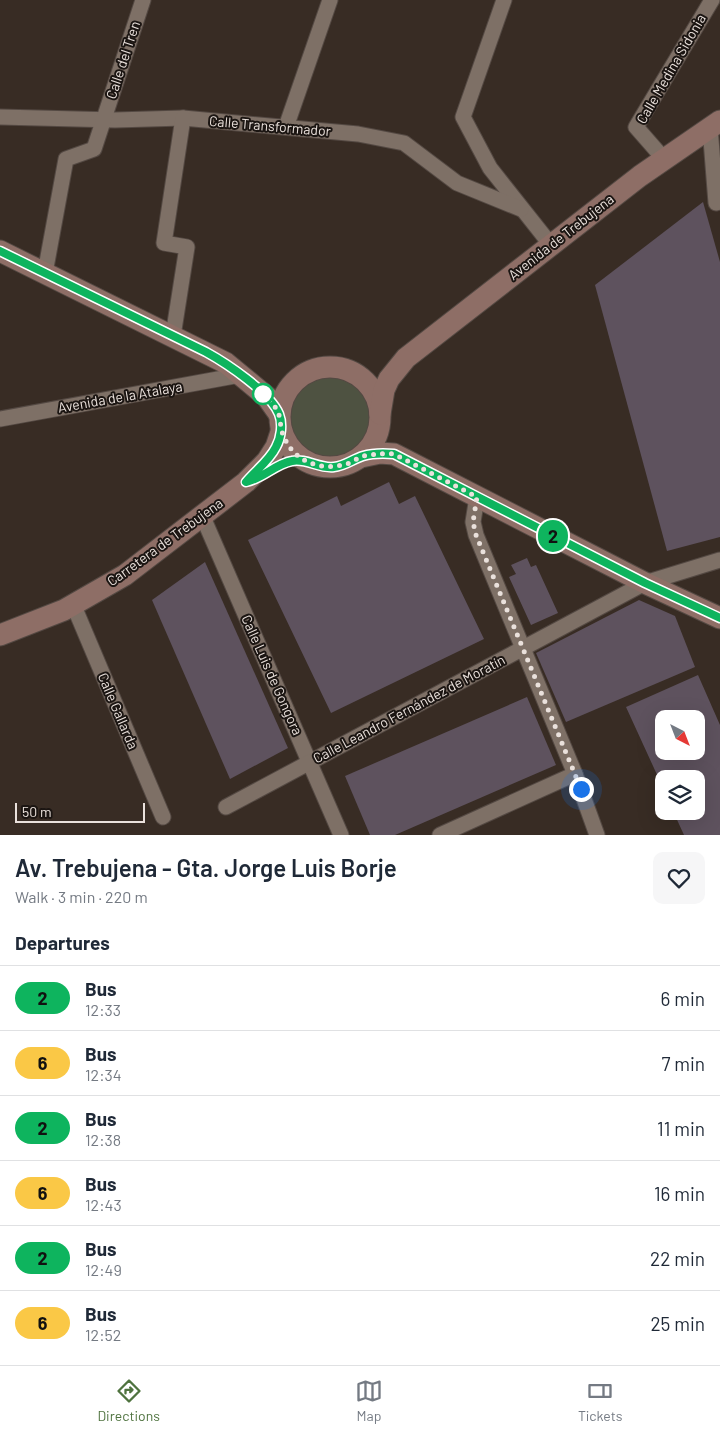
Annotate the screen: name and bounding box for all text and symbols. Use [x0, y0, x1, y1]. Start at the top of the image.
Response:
street label: Calle Medina Sidonia [632, 11, 709, 127]
street label: Calle del Tren [102, 19, 143, 101]
street label: Calle Transformador [208, 112, 332, 139]
street label: Avenida de Trebujena [505, 190, 617, 283]
street label: Avenida de la Atalaya [56, 377, 183, 416]
unlabelled marker [252, 383, 274, 405]
street label: Carretera de Trebujena [104, 494, 226, 589]
line badge: 2 [537, 520, 569, 552]
text: 2 [548, 525, 558, 547]
street label: Calle Luis de Gongora [238, 612, 307, 738]
street label: Calle Leandro Fernández de Moratín [310, 651, 508, 766]
street label: Calle Gallarda [95, 670, 142, 752]
north arrow [655, 710, 705, 760]
map controls [655, 710, 705, 820]
button: layers [655, 770, 705, 820]
your location [569, 777, 594, 802]
scale bar [15, 800, 145, 823]
text: 50 m [22, 803, 51, 820]
button: heart [653, 852, 705, 904]
text: Av. Trebujena - Gta. Jorge Luis Borje [15, 853, 397, 882]
text: Walk · 3 min · 220 m [15, 887, 148, 906]
text: Departures [15, 931, 110, 954]
text: Bus [85, 977, 117, 1000]
text: 2 [37, 987, 48, 1009]
text: 6 min [661, 987, 705, 1010]
text: 12:33 [85, 1000, 121, 1019]
text: Bus [85, 1042, 117, 1065]
text: 6 [38, 1052, 47, 1074]
text: 7 min [661, 1052, 705, 1075]
text: 12:34 [85, 1065, 122, 1084]
text: Bus [85, 1107, 117, 1130]
text: 2 [37, 1117, 48, 1139]
text: 11 min [657, 1117, 705, 1140]
text: 12:38 [85, 1130, 121, 1149]
text: Bus [85, 1172, 117, 1195]
text: 6 [38, 1182, 47, 1204]
text: 16 min [654, 1182, 705, 1205]
text: 12:43 [85, 1195, 122, 1214]
text: Bus [85, 1237, 117, 1260]
text: 2 [37, 1247, 48, 1269]
text: 22 min [650, 1247, 705, 1270]
text: 12:49 [85, 1260, 122, 1279]
text: Bus [85, 1302, 117, 1325]
text: 6 [38, 1312, 47, 1334]
text: 25 min [650, 1312, 705, 1335]
text: 12:52 [85, 1325, 121, 1344]
tab: Directions [97, 1377, 160, 1424]
tab: Map [355, 1377, 383, 1424]
tab: Tickets [578, 1377, 623, 1424]

